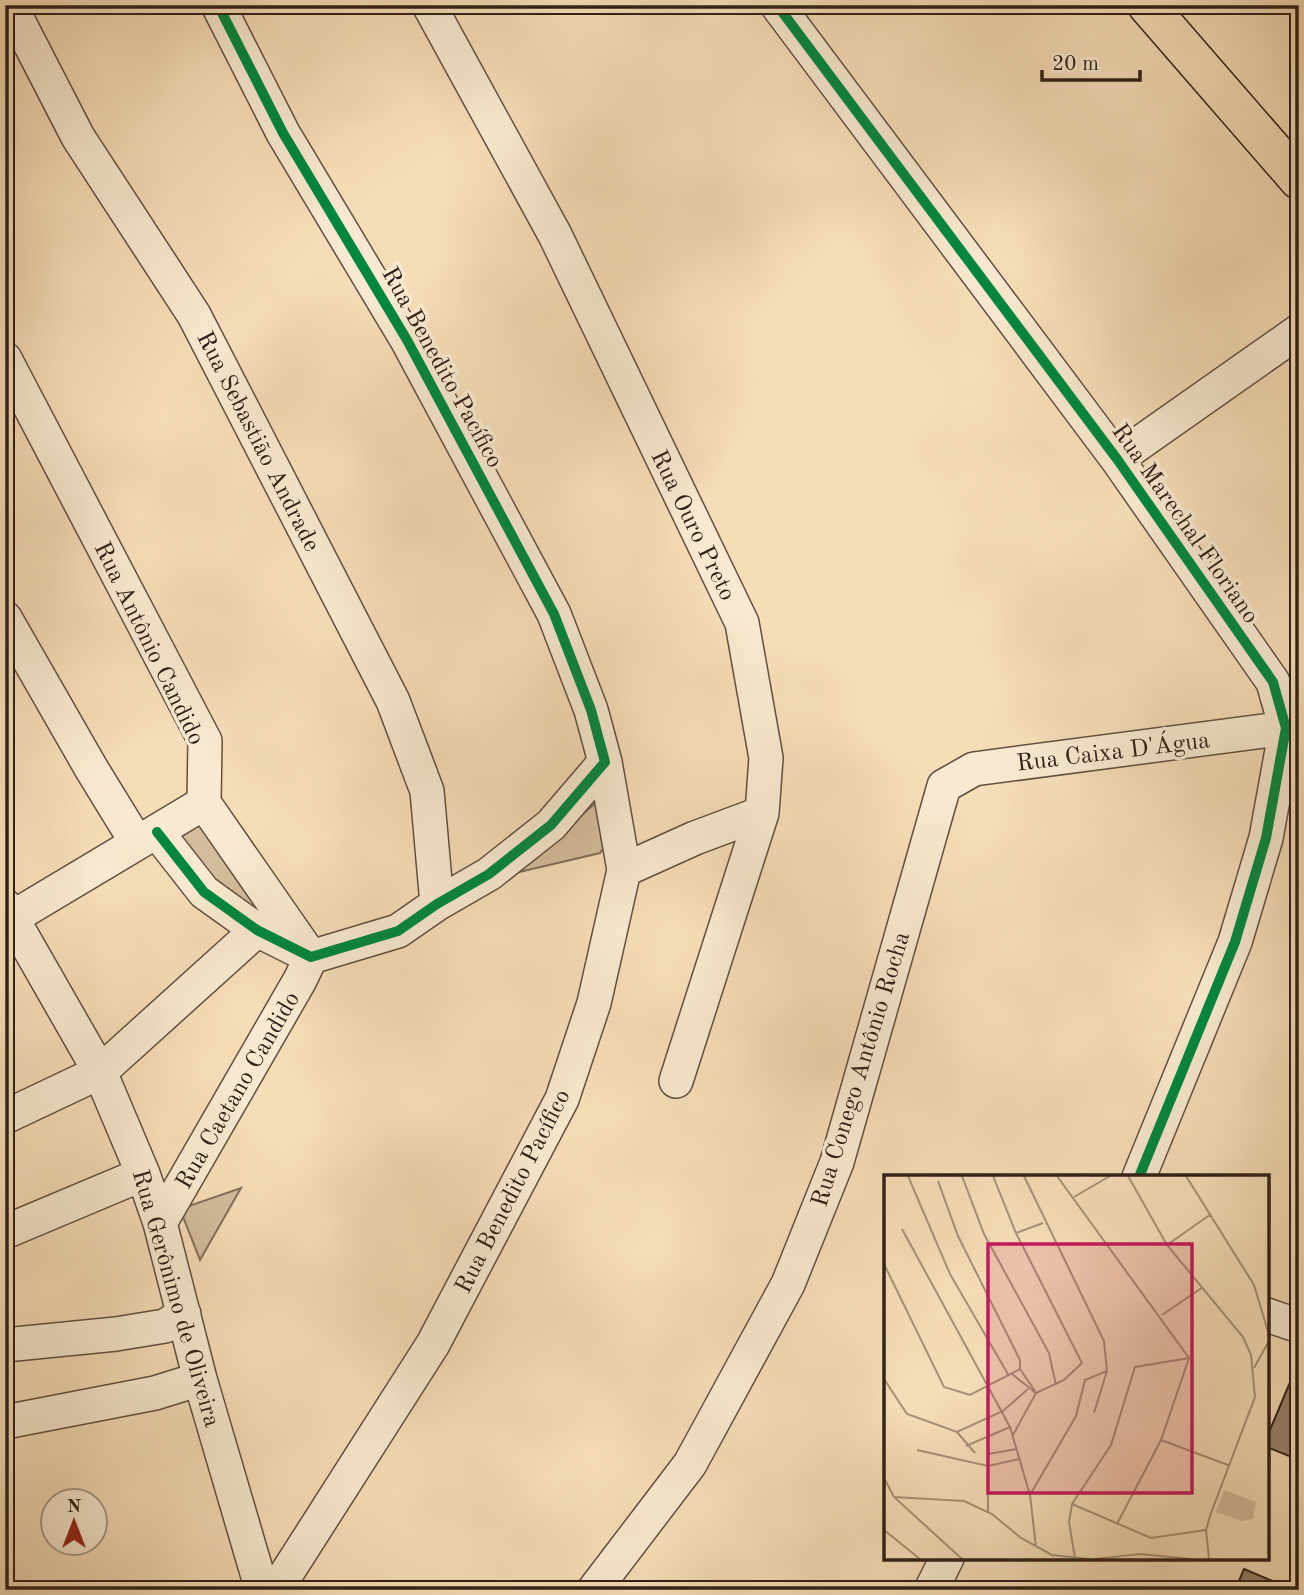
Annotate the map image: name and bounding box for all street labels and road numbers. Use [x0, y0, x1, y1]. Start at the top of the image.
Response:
street label: Rua Benedito Pacífico [376, 264, 506, 472]
street label: Rua Sebastião Andrade [191, 328, 323, 556]
street label: Rua Marechal Floriano [1106, 420, 1262, 628]
street label: Rua Ouro Preto [645, 447, 739, 605]
street label: Rua Antônio Candido [89, 539, 208, 749]
street label: Rua Caixa D'Água [1015, 725, 1211, 777]
street label: Rua Conego Antônio Rocha [809, 929, 915, 1210]
street label: Rua Caetano Candido [172, 988, 305, 1194]
street label: Rua Benedito Pacífico [452, 1086, 576, 1298]
street label: Rua Gerônimo de Oliveira [127, 1167, 223, 1430]

